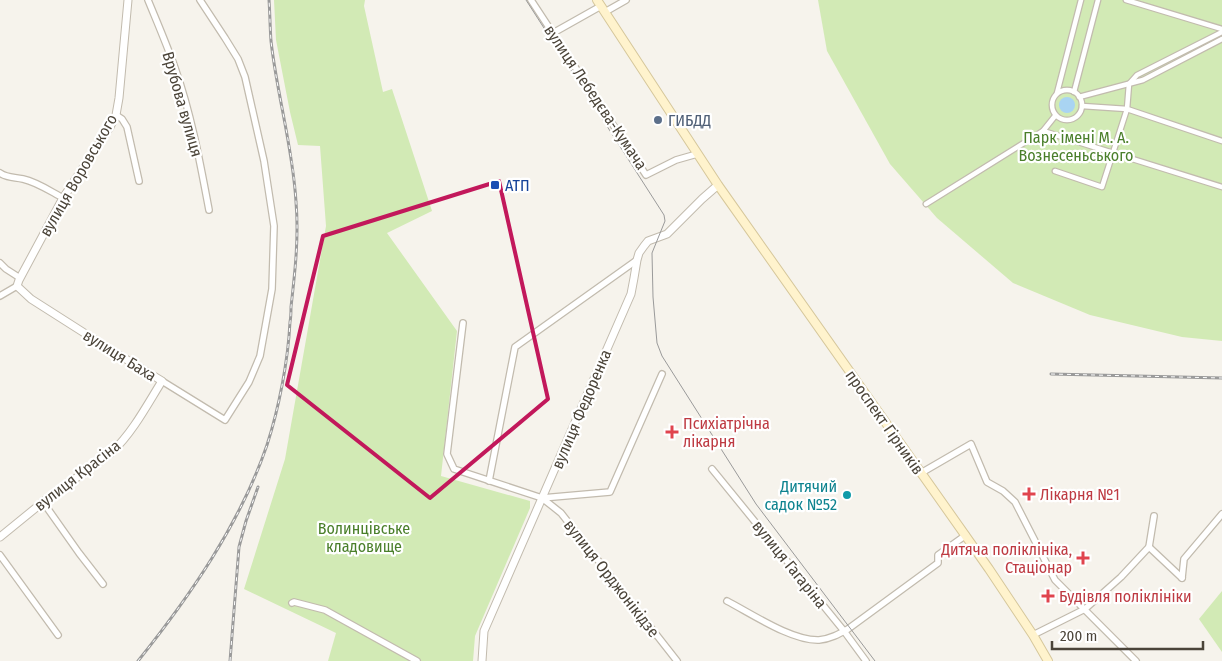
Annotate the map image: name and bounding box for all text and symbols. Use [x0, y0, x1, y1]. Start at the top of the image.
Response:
street label: вулиця Лебедєва-Кумача [540, 21, 651, 173]
street label: Врубова вулиця [158, 49, 207, 159]
street label: вулиця Воровського [36, 111, 121, 240]
place label: ГИБДД [668, 111, 711, 130]
marker: ГИБДД [652, 114, 664, 126]
park label: Парк імені М. А. Вознесеньського [1019, 128, 1133, 165]
place label: АТП [505, 176, 530, 195]
marker: АТП [489, 179, 501, 191]
street label: вулиця Баха [80, 325, 160, 385]
street label: вулиця Федоренка [548, 347, 615, 472]
street label: проспект Гірників [842, 366, 928, 478]
place label: Психіатрічна лікарня [683, 414, 770, 451]
marker: Психіатрічна лікарня [665, 425, 679, 439]
street label: вулиця Красіна [31, 436, 124, 515]
place label: Дитячий садок №52 [764, 477, 837, 514]
place label: Лікарня №1 [1040, 485, 1120, 504]
marker: Лікарня №1 [1022, 487, 1036, 501]
marker: Дитячий садок №52 [841, 489, 853, 501]
street label: вулиця Орджонікідзе [560, 516, 663, 641]
street label: вулиця Гагаріна [748, 516, 831, 612]
park label: Волинцівське кладовище [318, 519, 410, 556]
place label: Дитяча поліклініка, Стаціонар [940, 540, 1072, 577]
marker: Дитяча поліклініка, Стаціонар [1076, 551, 1090, 565]
place label: Будівля поліклініки [1059, 587, 1192, 606]
marker: Будівля поліклініки [1041, 589, 1055, 603]
scale bar [1052, 618, 1203, 650]
text: 200 m [1060, 627, 1097, 645]

